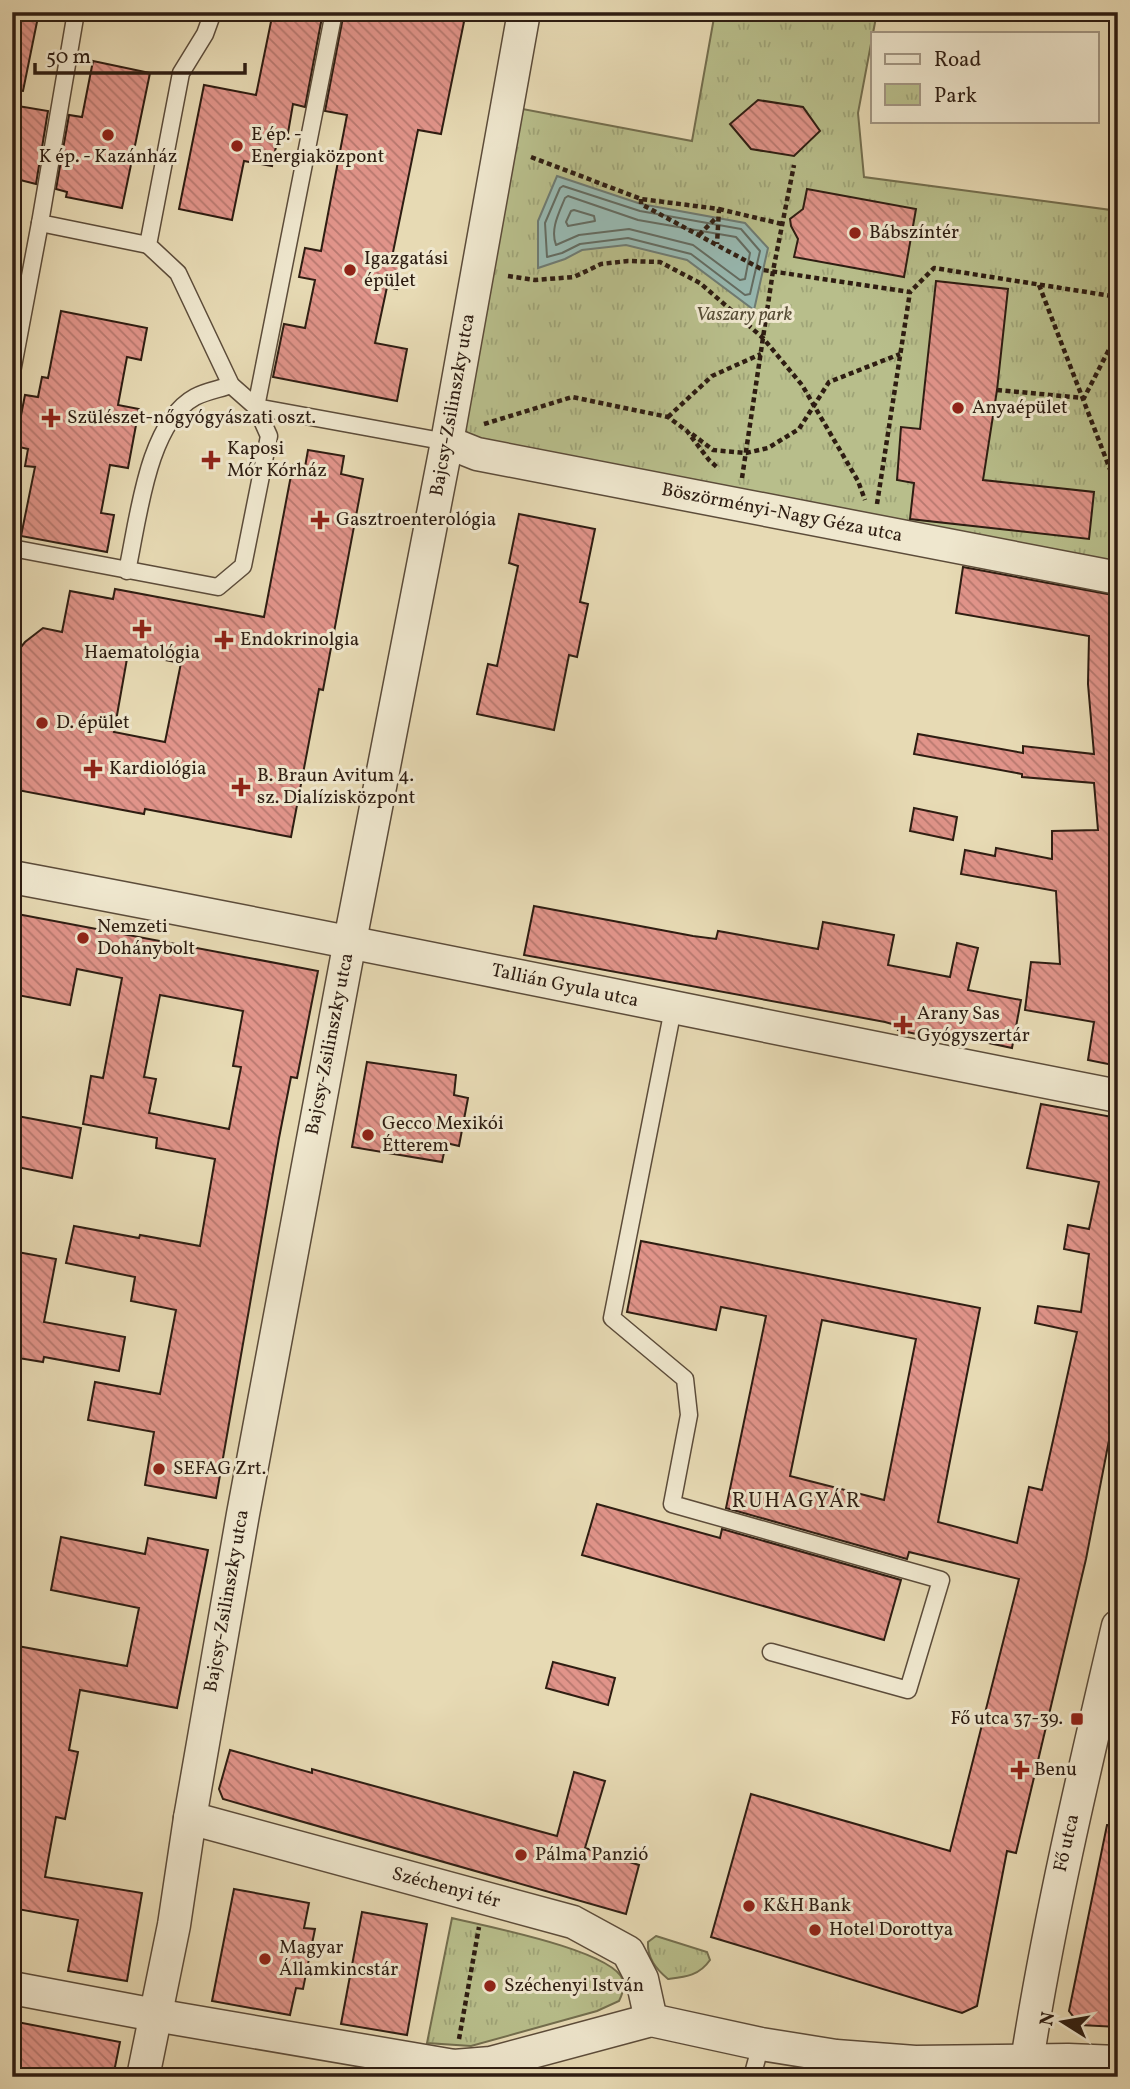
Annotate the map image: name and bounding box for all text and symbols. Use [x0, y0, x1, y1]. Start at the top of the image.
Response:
scale bar [35, 32, 245, 76]
legend [871, 32, 1098, 122]
text: 50 m [46, 43, 91, 72]
text: Road [934, 46, 981, 75]
text: Park [934, 82, 977, 111]
place label: E ép. - Energiaközpont [251, 122, 385, 170]
marker: K ép. - Kazánház [100, 127, 116, 143]
marker: E ép. - Energiaközpont [229, 138, 245, 154]
place label: K ép. - Kazánház [39, 144, 177, 170]
place label: Bábszíntér [869, 220, 959, 246]
marker: Bábszíntér [847, 225, 863, 241]
place label: Igazgatási épület [364, 246, 449, 294]
marker: Igazgatási épület [342, 262, 358, 278]
park label: Vaszary park [696, 302, 792, 328]
street label: Bajcsy-Zsilinszky utca [424, 312, 482, 498]
place label: Anyaépület [972, 395, 1068, 421]
marker: Anyaépület [950, 400, 966, 416]
place label: Szülészet-nőgyógyászati oszt. [67, 405, 316, 431]
marker: Szülészet-nőgyógyászati oszt. [41, 408, 61, 428]
place label: Kaposi Mór Kórház [227, 436, 327, 484]
marker: Kaposi Mór Kórház [201, 450, 221, 470]
street label: Böszörményi-Nagy Géza utca [659, 477, 905, 549]
place label: Gasztroenterológia [336, 507, 496, 533]
marker: Gasztroenterológia [310, 510, 330, 530]
marker: Haematológia [132, 619, 152, 639]
place label: Endokrinolgia [240, 627, 359, 653]
marker: Endokrinolgia [214, 630, 234, 650]
place label: Haematológia [84, 640, 200, 666]
place label: D. épület [56, 710, 130, 736]
marker: D. épület [34, 715, 50, 731]
place label: Kardiológia [109, 756, 206, 782]
marker: Kardiológia [83, 759, 103, 779]
place label: B. Braun Avitum 4. sz. Dialízisközpont [257, 763, 416, 811]
marker: B. Braun Avitum 4. sz. Dialízisközpont [231, 777, 251, 797]
place label: Nemzeti Dohánybolt [97, 914, 195, 962]
marker: Nemzeti Dohánybolt [75, 930, 91, 946]
street label: Bajcsy-Zsilinszky utca [300, 951, 360, 1137]
street label: Tallián Gyula utca [489, 958, 641, 1014]
place label: Arany Sas Gyógyszertár [917, 1001, 1030, 1049]
marker: Arany Sas Gyógyszertár [895, 1017, 911, 1033]
place label: Gecco Mexikói Étterem [382, 1111, 504, 1159]
marker: Gecco Mexikói Étterem [360, 1127, 376, 1143]
place label: SEFAG Zrt. [173, 1456, 266, 1482]
marker: SEFAG Zrt. [151, 1461, 167, 1477]
district label: RUHAGYÁR [732, 1487, 862, 1516]
street label: Bajcsy-Zsilinszky utca [198, 1508, 256, 1694]
place label: Fő utca 37-39. [951, 1706, 1063, 1732]
marker: Fő utca 37-39. [1069, 1711, 1085, 1727]
place label: Benu [1034, 1757, 1077, 1783]
marker: Benu [1012, 1762, 1028, 1778]
street label: Fő utca [1048, 1811, 1086, 1875]
place label: Pálma Panzió [535, 1842, 648, 1868]
marker: Pálma Panzió [513, 1847, 529, 1863]
street label: Széchenyi tér [389, 1861, 503, 1915]
place label: K&H Bank [763, 1893, 851, 1919]
marker: K&H Bank [741, 1898, 757, 1914]
place label: Hotel Dorottya [829, 1917, 953, 1943]
marker: Hotel Dorottya [807, 1922, 823, 1938]
place label: Magyar Államkincstár [279, 1935, 398, 1983]
marker: Magyar Államkincstár [257, 1951, 273, 1967]
place label: Széchenyi István [504, 1973, 644, 1999]
marker: Széchenyi István [482, 1978, 498, 1994]
north arrow [1028, 1988, 1098, 2058]
text: N [1034, 2010, 1062, 2028]

